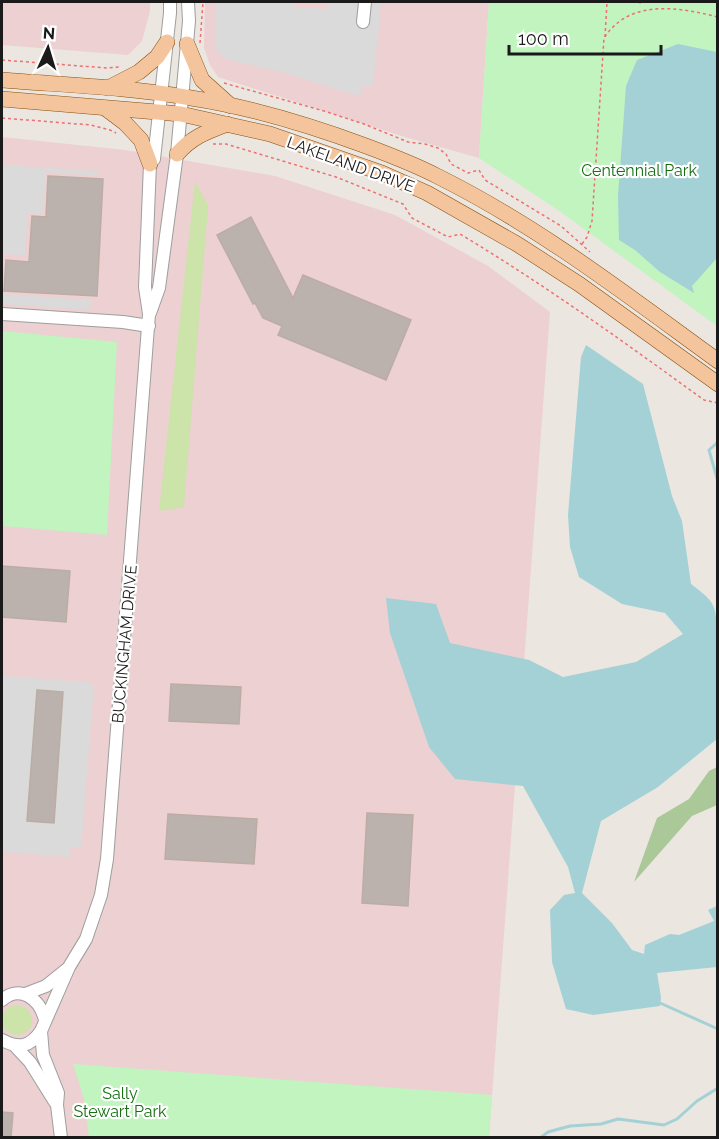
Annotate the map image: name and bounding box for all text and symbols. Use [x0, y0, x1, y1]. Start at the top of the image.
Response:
north arrow [18, 18, 78, 78]
scale bar [509, 18, 660, 56]
text: N [42, 24, 56, 43]
text: 100 m [518, 28, 569, 49]
street label: LAKELAND DRIVE [284, 133, 418, 197]
park label: Centennial Park [581, 161, 697, 180]
street label: BUCKINGHAM DRIVE [108, 564, 141, 724]
park label: Sally Stewart Park [73, 1084, 167, 1121]

